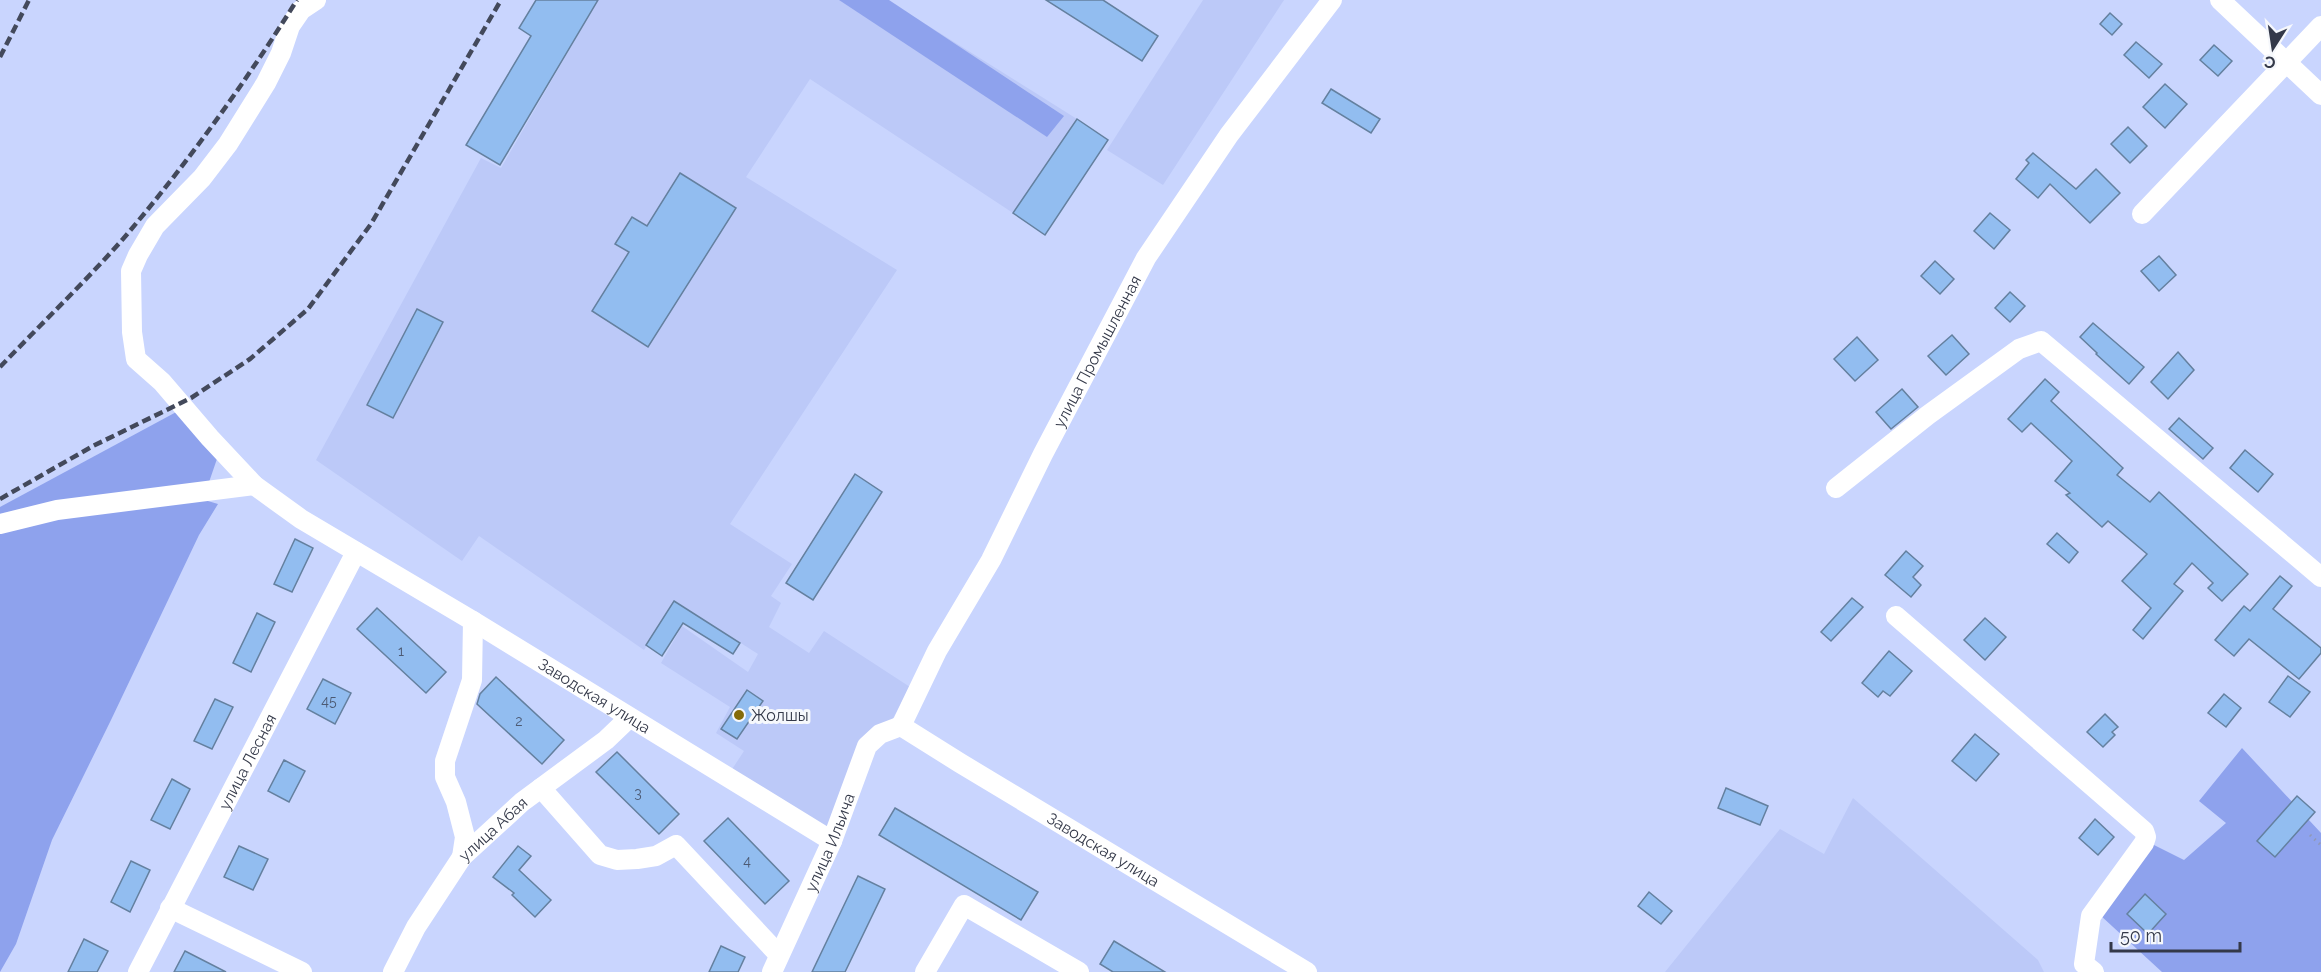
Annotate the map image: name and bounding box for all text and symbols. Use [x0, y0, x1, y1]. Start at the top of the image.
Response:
north arrow [2243, 18, 2303, 78]
text: С [2263, 52, 2277, 73]
street label: улица Промышленная [1049, 272, 1145, 431]
house number: 1 [398, 643, 404, 659]
street label: Заводская улица [535, 654, 654, 737]
house number: 45 [321, 693, 337, 709]
place label: Жолшы [751, 706, 809, 725]
marker: Жолшы [732, 708, 746, 722]
street label: улица Лесная [214, 710, 280, 813]
house number: 2 [515, 713, 523, 729]
house number: 3 [634, 785, 642, 801]
street label: улица Ильича [801, 790, 858, 895]
street label: улица Абая [455, 793, 531, 865]
street label: Заводская улица [1044, 808, 1163, 890]
house number: 4 [743, 853, 751, 869]
scale bar [2111, 915, 2240, 953]
text: 50 m [2120, 925, 2162, 946]

